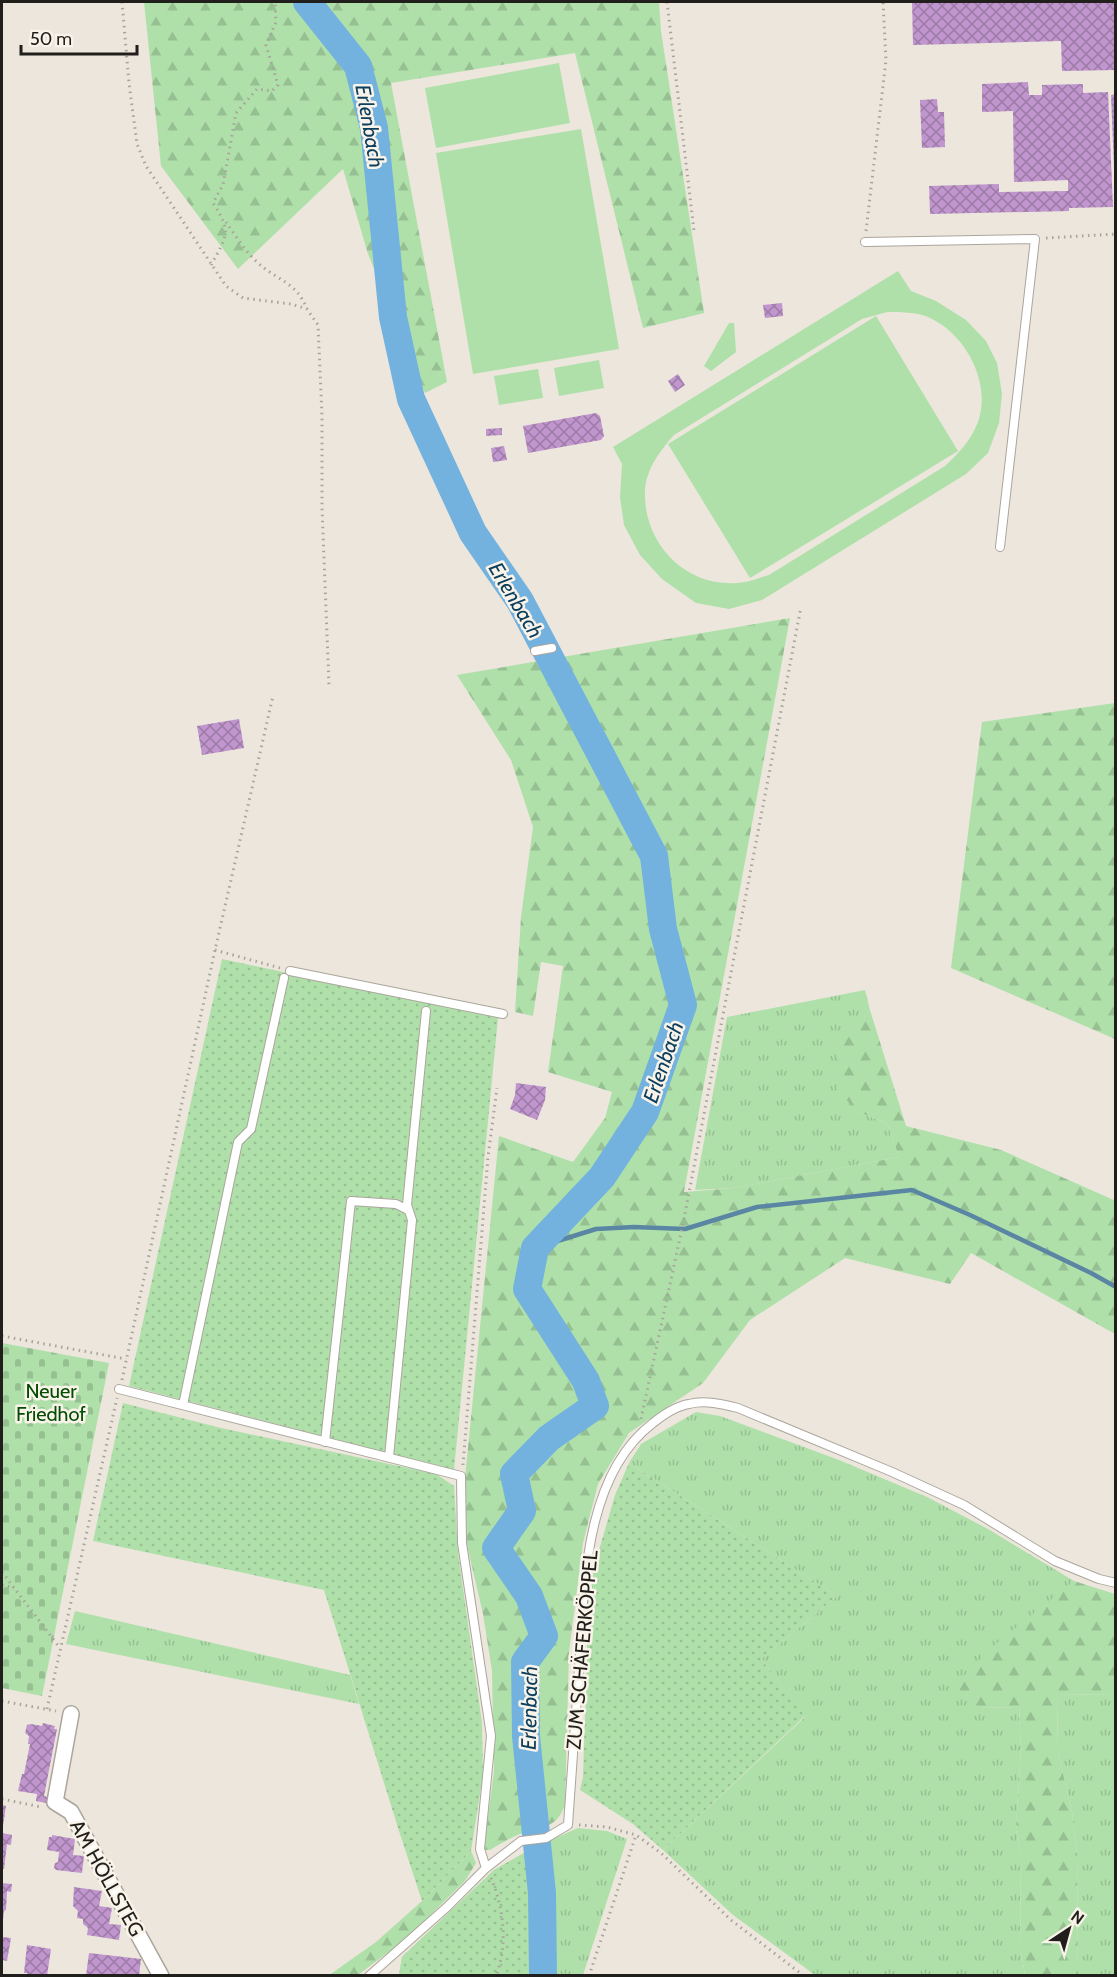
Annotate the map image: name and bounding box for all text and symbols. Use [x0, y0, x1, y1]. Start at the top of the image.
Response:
scale bar [21, 18, 136, 56]
text: 50 m [30, 28, 72, 50]
water label: Erlenbach [350, 82, 390, 170]
water label: Erlenbach [484, 558, 548, 642]
water label: Erlenbach [638, 1018, 688, 1106]
park label: Neuer Friedhof [16, 1379, 86, 1426]
street label: ZUM SCHÄFERKÖPPEL [561, 1549, 603, 1751]
water label: Erlenbach [516, 1666, 542, 1750]
street label: AM HÖLLSTEG [65, 1816, 149, 1940]
north arrow [1039, 1899, 1099, 1959]
text: N [1067, 1906, 1088, 1928]

